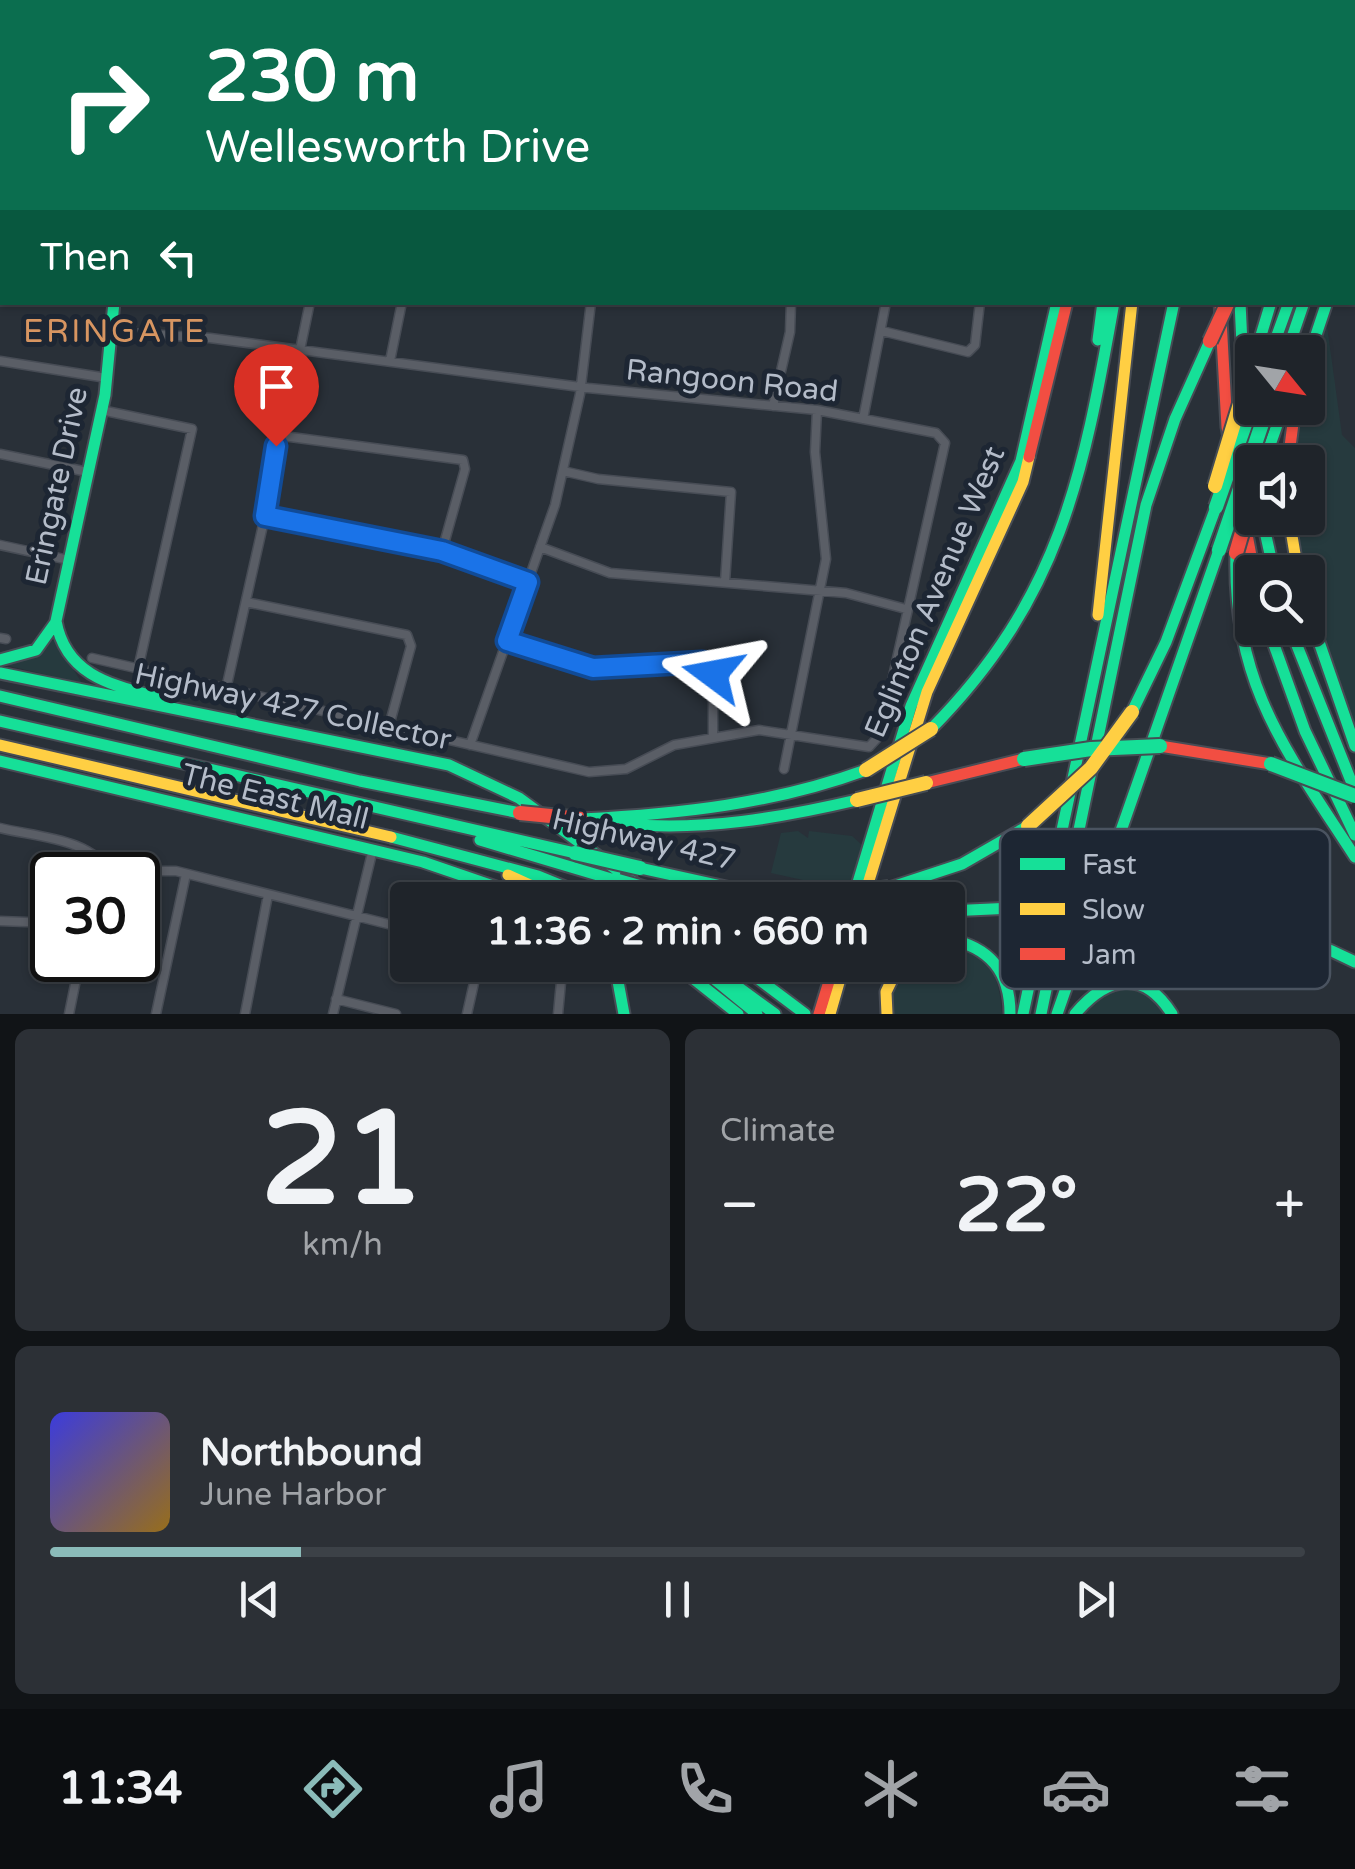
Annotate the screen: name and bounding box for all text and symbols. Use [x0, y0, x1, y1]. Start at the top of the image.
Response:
text: 230 m [205, 36, 419, 120]
icon: right [40, 40, 170, 170]
text: Wellesworth Drive [205, 121, 590, 175]
icon: left [151, 230, 206, 285]
text: Then [40, 235, 131, 281]
district label: ERINGATE [23, 313, 207, 351]
north arrow [1235, 335, 1325, 425]
map controls [1235, 335, 1325, 645]
pin [234, 344, 319, 447]
street label: Rangoon Road [624, 351, 840, 411]
icon: arrive [249, 359, 304, 414]
street label: Eringate Drive [18, 384, 96, 588]
street label: Eglinton Avenue West [857, 441, 1013, 743]
button: sound [1235, 445, 1325, 535]
button: search [1235, 555, 1325, 645]
position arrow [661, 622, 765, 726]
street label: Highway 427 Collector [131, 655, 455, 759]
street label: The East Mall [178, 756, 372, 838]
street label: Highway 427 [549, 801, 739, 879]
legend [1000, 829, 1330, 989]
text: Fast [1082, 848, 1137, 882]
speed limit sign: 30 [30, 852, 160, 982]
text: Slow [1082, 893, 1145, 927]
text: 11:36 · 2 min · 660 m [486, 909, 869, 955]
text: Jam [1082, 938, 1137, 972]
text: 21 [261, 1083, 424, 1239]
text: Climate [720, 1112, 835, 1150]
text: 22° [955, 1161, 1078, 1251]
text: − [720, 1173, 759, 1239]
text: + [1274, 1173, 1305, 1239]
text: km/h [302, 1226, 383, 1264]
text: Northbound [200, 1430, 423, 1476]
text: June Harbor [200, 1476, 387, 1514]
icon: previous [232, 1572, 287, 1627]
icon: pause [650, 1572, 705, 1627]
icon: next [1068, 1572, 1123, 1627]
icon: directions [298, 1754, 368, 1824]
icon: music [484, 1754, 554, 1824]
icon: phone [670, 1754, 740, 1824]
icon: climate [856, 1754, 926, 1824]
icon: car [1041, 1754, 1111, 1824]
icon: filters [1227, 1754, 1297, 1824]
text: 11:34 [58, 1762, 183, 1816]

